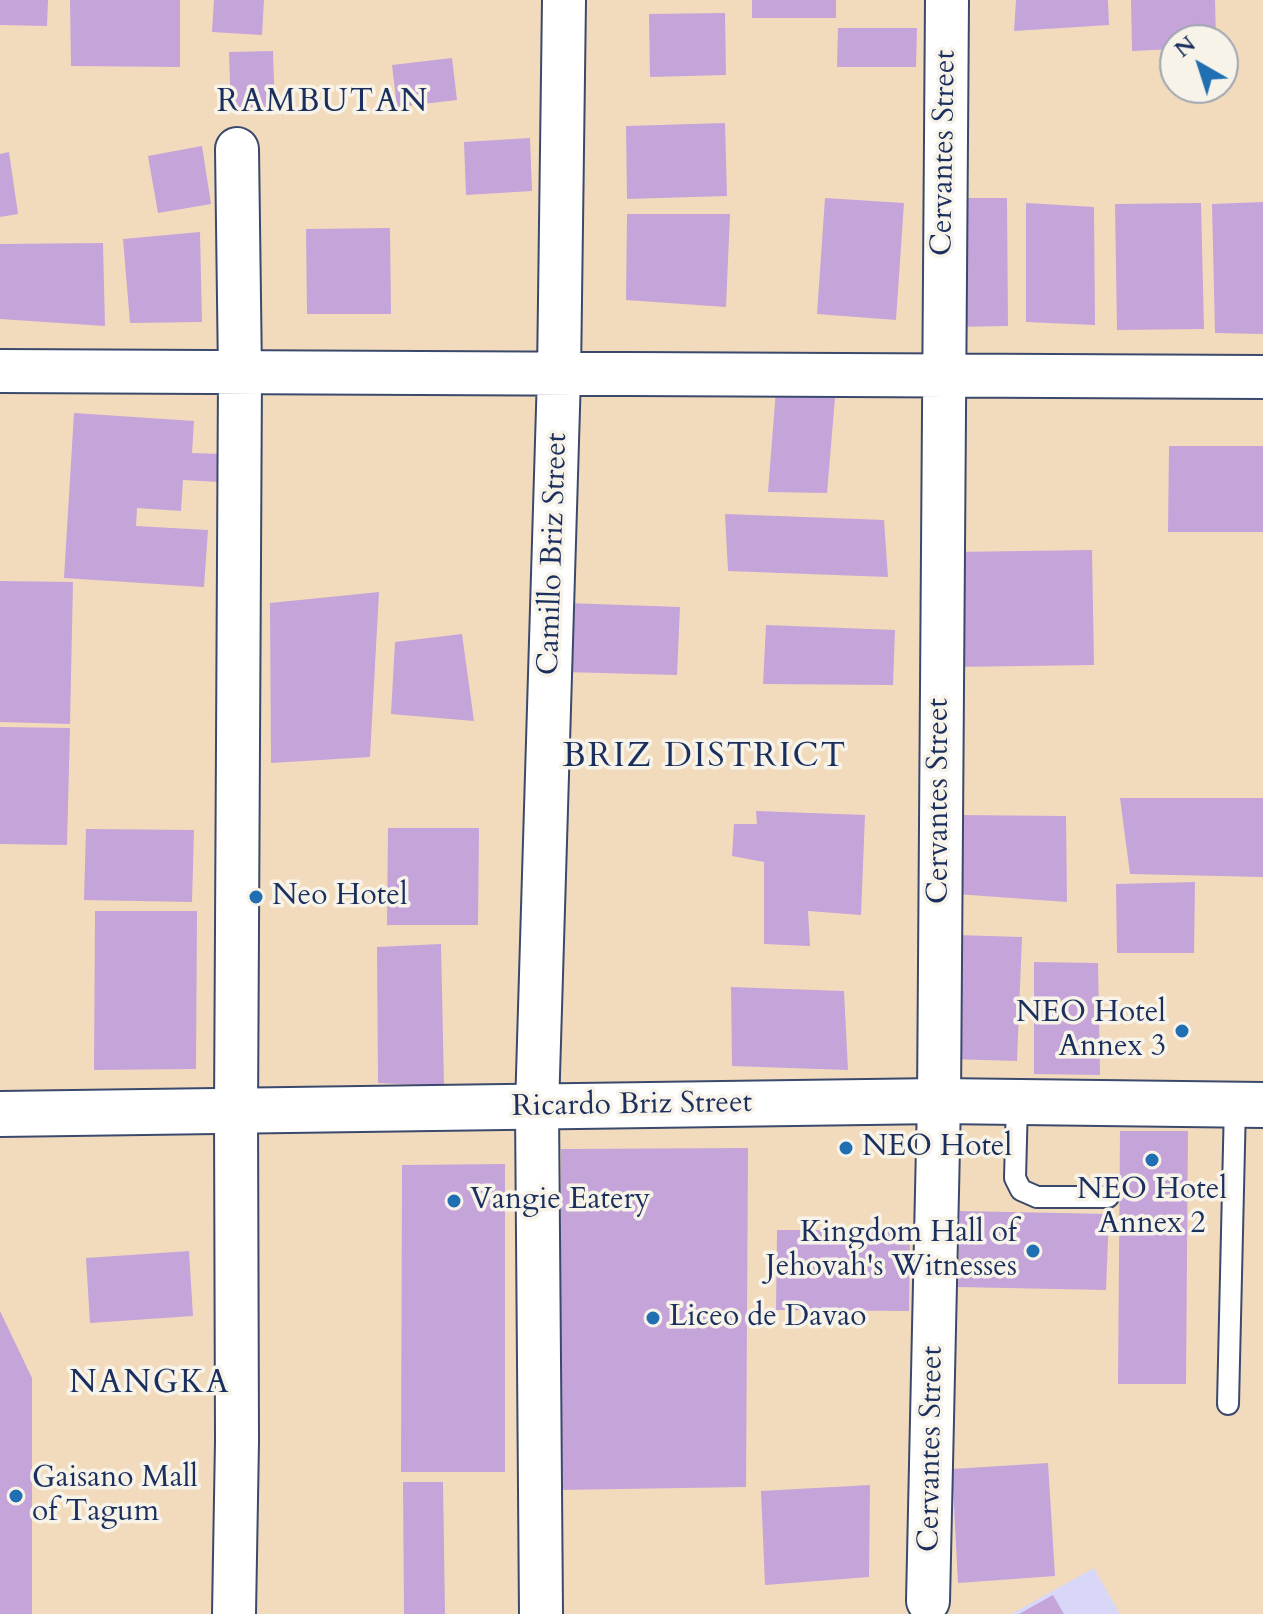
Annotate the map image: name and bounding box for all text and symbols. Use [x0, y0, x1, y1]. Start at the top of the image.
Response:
north arrow [1159, 24, 1239, 104]
text: N [1168, 29, 1202, 65]
street label: Cervantes Street [925, 50, 965, 256]
district label: RAMBUTAN [217, 85, 429, 123]
street label: Camillo Briz Street [532, 432, 576, 676]
street label: Cervantes Street [922, 698, 958, 904]
district label: BRIZ DISTRICT [563, 738, 847, 778]
place label: Neo Hotel [272, 879, 408, 915]
marker: Neo Hotel [247, 888, 265, 906]
place label: NEO Hotel Annex 3 [1016, 996, 1166, 1066]
marker: NEO Hotel Annex 3 [1173, 1022, 1191, 1040]
street label: Ricardo Briz Street [511, 1086, 753, 1126]
place label: NEO Hotel [862, 1130, 1012, 1166]
marker: NEO Hotel [837, 1139, 855, 1157]
marker: NEO Hotel Annex 2 [1143, 1151, 1161, 1169]
place label: NEO Hotel Annex 2 [1077, 1173, 1227, 1244]
place label: Vangie Eatery [470, 1183, 650, 1219]
marker: Vangie Eatery [445, 1192, 463, 1210]
place label: Kingdom Hall of Jehovah's Witnesses [766, 1216, 1017, 1286]
marker: Kingdom Hall of Jehovah's Witnesses [1024, 1242, 1042, 1260]
place label: Liceo de Davao [669, 1300, 867, 1336]
marker: Liceo de Davao [644, 1309, 662, 1327]
street label: Cervantes Street [912, 1346, 952, 1552]
district label: NANGKA [69, 1366, 231, 1404]
place label: Gaisano Mall of Tagum [32, 1461, 198, 1532]
marker: Gaisano Mall of Tagum [7, 1487, 25, 1505]

